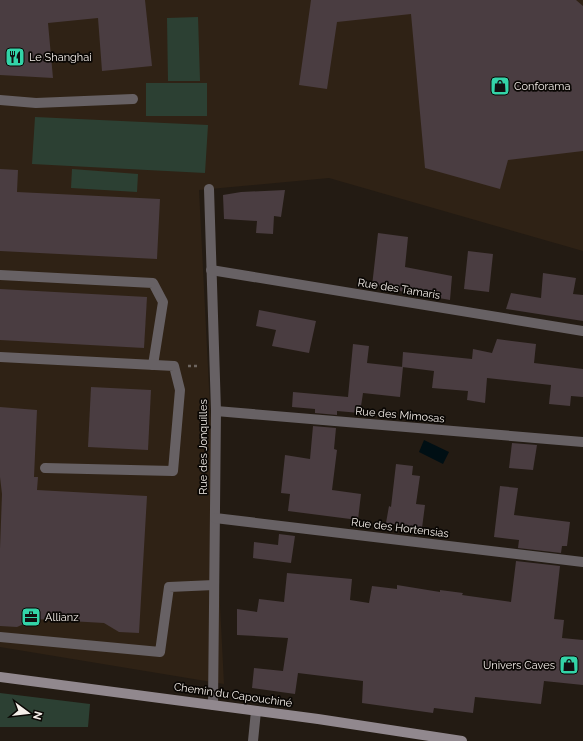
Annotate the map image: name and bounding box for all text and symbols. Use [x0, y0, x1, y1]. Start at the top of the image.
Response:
restaurant icon: Le Shanghai [4, 46, 26, 68]
place label: Le Shanghai [29, 51, 92, 64]
shop icon: Conforama [489, 75, 511, 97]
place label: Conforama [514, 80, 570, 93]
street label: Rue des Tamaris [357, 276, 441, 302]
street label: Rue des Jonquilles [197, 399, 210, 495]
street label: Rue des Mimosas [355, 405, 445, 425]
street label: Rue des Hortensias [350, 516, 450, 540]
office icon: Allianz [20, 606, 42, 628]
place label: Allianz [45, 611, 79, 624]
shop icon: Univers Caves [558, 654, 580, 676]
place label: Univers Caves [483, 659, 555, 672]
street label: Chemin du Capouchiné [173, 680, 294, 710]
north arrow [8, 693, 48, 733]
text: N [30, 710, 45, 721]

